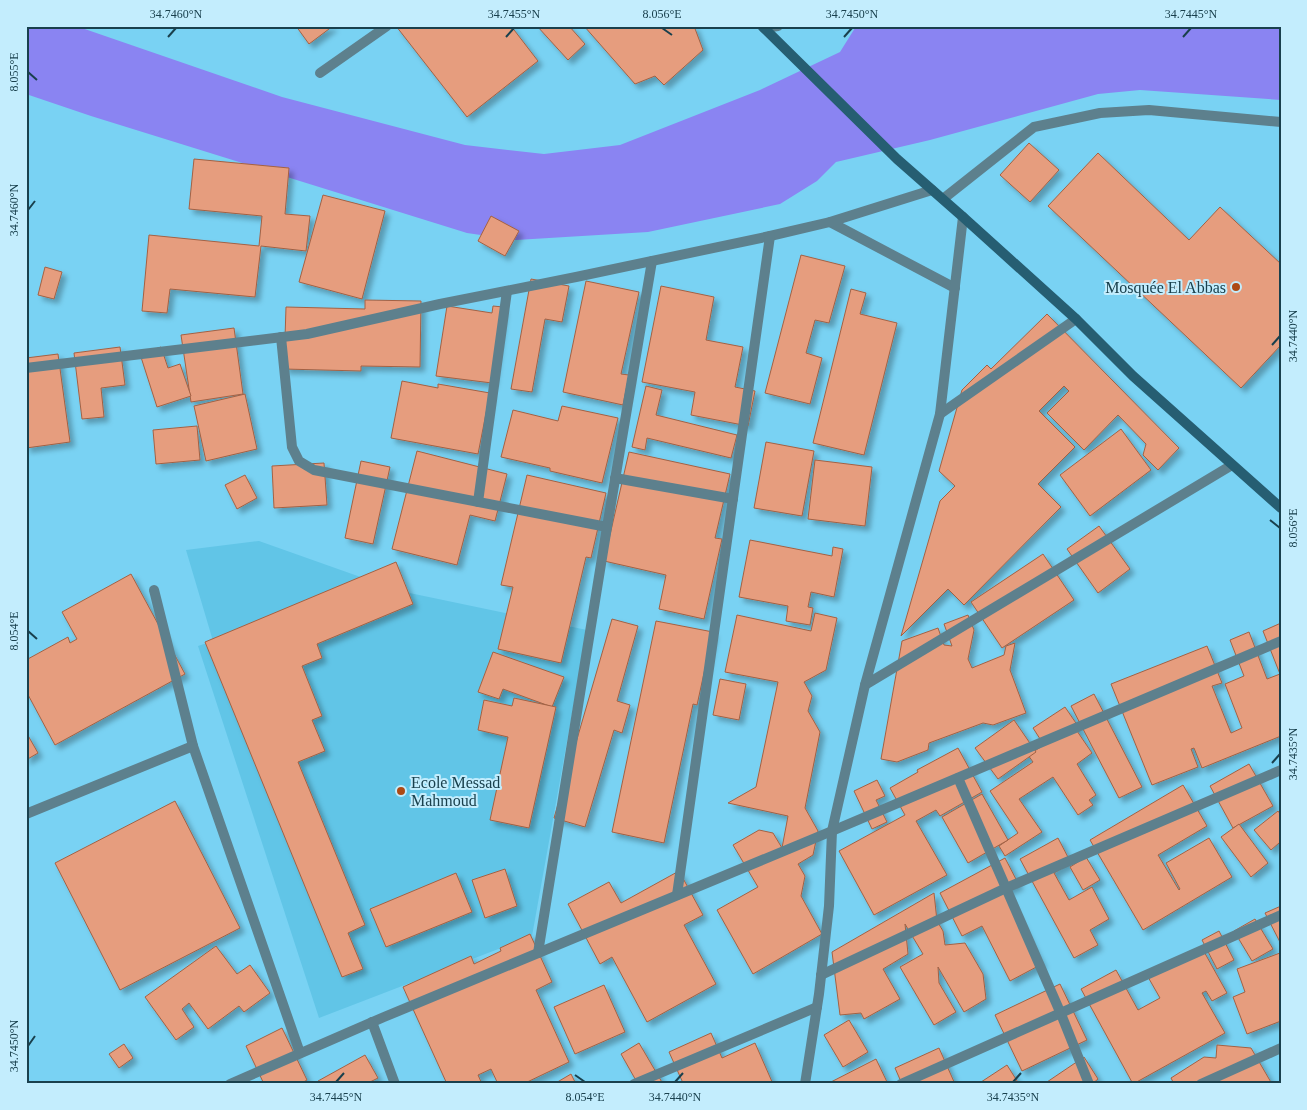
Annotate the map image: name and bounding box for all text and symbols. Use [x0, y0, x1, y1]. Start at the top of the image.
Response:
text: 34.7460°N [150, 7, 203, 21]
text: 34.7455°N [488, 7, 541, 21]
text: 8.056°E [642, 7, 682, 21]
text: 34.7450°N [826, 7, 879, 21]
text: 34.7445°N [1165, 7, 1218, 21]
text: 8.055°E [7, 52, 21, 92]
text: 34.7460°N [7, 183, 21, 236]
place label: Mosquée El Abbas [1105, 279, 1226, 297]
marker: Mosquée El Abbas [1230, 281, 1242, 293]
text: 34.7440°N [1286, 309, 1300, 362]
text: 8.056°E [1286, 508, 1300, 548]
text: 8.054°E [7, 611, 21, 651]
text: 34.7435°N [1286, 727, 1300, 780]
place label: Ecole Messad Mahmoud [411, 774, 500, 809]
marker: Ecole Messad Mahmoud [395, 785, 407, 797]
text: 34.7450°N [7, 1019, 21, 1072]
text: 34.7445°N [310, 1090, 363, 1104]
text: 8.054°E [565, 1090, 605, 1104]
text: 34.7440°N [649, 1090, 702, 1104]
text: 34.7435°N [987, 1090, 1040, 1104]

